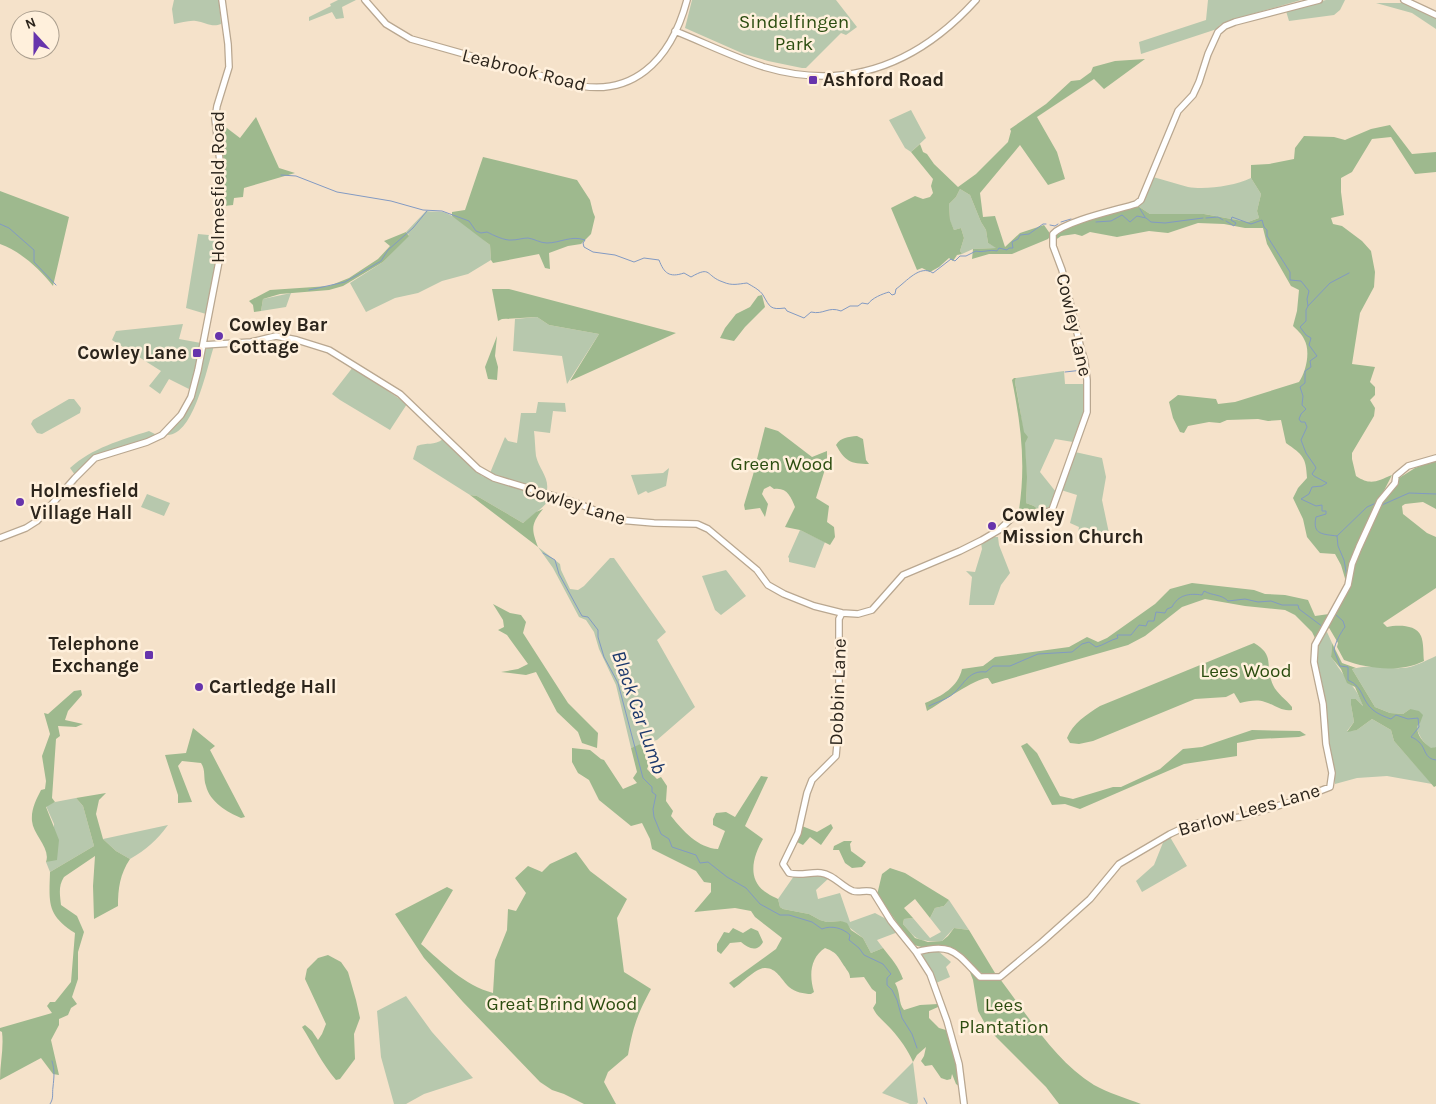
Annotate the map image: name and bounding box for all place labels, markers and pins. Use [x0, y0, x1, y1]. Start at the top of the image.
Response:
place label: Ashford Road [823, 69, 944, 91]
marker: Ashford Road [807, 74, 819, 86]
place label: Cowley Bar Cottage [229, 314, 328, 358]
marker: Cowley Bar Cottage [213, 330, 225, 342]
place label: Cowley Lane [77, 342, 187, 364]
marker: Cowley Lane [191, 347, 203, 359]
place label: Holmesfield Village Hall [30, 480, 139, 524]
marker: Holmesfield Village Hall [14, 496, 26, 508]
place label: Cowley Mission Church [1002, 504, 1144, 548]
marker: Cowley Mission Church [986, 520, 998, 532]
place label: Telephone Exchange [48, 633, 139, 677]
marker: Telephone Exchange [143, 649, 155, 661]
place label: Cartledge Hall [209, 676, 337, 698]
marker: Cartledge Hall [193, 681, 205, 693]

